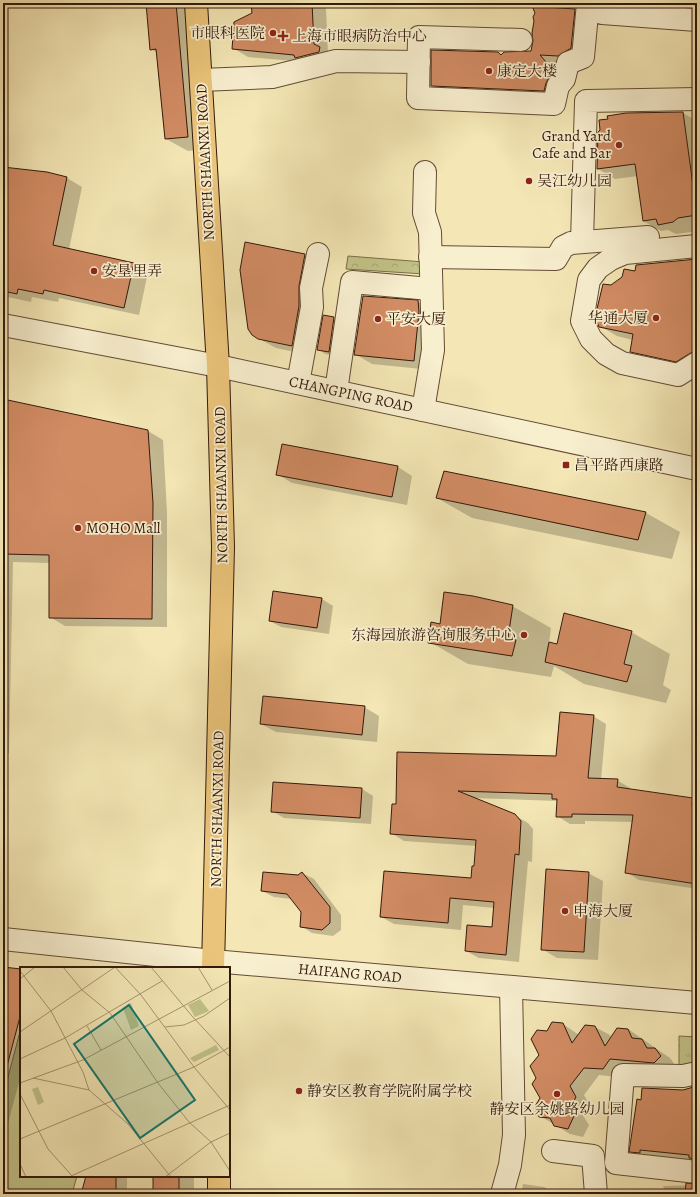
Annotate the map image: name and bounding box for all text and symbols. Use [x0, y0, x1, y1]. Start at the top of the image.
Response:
place label: 市眼科医院 [190, 23, 265, 43]
place label: 上海市眼病防治中心 [292, 26, 427, 46]
marker: 市眼科医院 [268, 28, 278, 38]
marker: 上海市眼病防治中心 [277, 30, 289, 42]
place label: 康定大楼 [497, 61, 557, 81]
marker: 康定大楼 [484, 66, 494, 76]
street label: NORTH SHAANXI ROAD [191, 83, 219, 241]
place label: Grand Yard Cafe and Bar [532, 126, 612, 163]
marker: Grand Yard Cafe and Bar [614, 140, 624, 150]
place label: 吴江幼儿园 [537, 171, 612, 191]
marker: 吴江幼儿园 [524, 176, 534, 186]
place label: 安垦里弄 [102, 261, 162, 281]
marker: 安垦里弄 [89, 266, 99, 276]
place label: 华通大厦 [588, 308, 648, 328]
place label: 平安大厦 [386, 309, 446, 329]
marker: 华通大厦 [651, 313, 661, 323]
marker: 平安大厦 [373, 314, 383, 324]
street label: CHANGPING ROAD [287, 371, 415, 417]
street label: NORTH SHAANXI ROAD [210, 406, 232, 564]
place label: 昌平路西康路 [574, 455, 664, 475]
marker: 昌平路西康路 [561, 460, 571, 470]
place label: MOHO Mall [86, 518, 161, 538]
marker: MOHO Mall [73, 523, 83, 533]
place label: 东海园旅游咨询服务中心 [351, 625, 516, 645]
marker: 东海园旅游咨询服务中心 [519, 630, 529, 640]
street label: NORTH SHAANXI ROAD [206, 730, 228, 888]
place label: 申海大厦 [573, 901, 633, 921]
marker: 申海大厦 [560, 906, 570, 916]
street label: HAIFANG ROAD [297, 959, 403, 987]
inset map [20, 967, 230, 1177]
place label: 静安区教育学院附属学校 [307, 1081, 472, 1101]
marker: 静安区教育学院附属学校 [294, 1086, 304, 1096]
marker: 静安区余姚路幼儿园 [552, 1089, 562, 1099]
place label: 静安区余姚路幼儿园 [489, 1099, 625, 1119]

